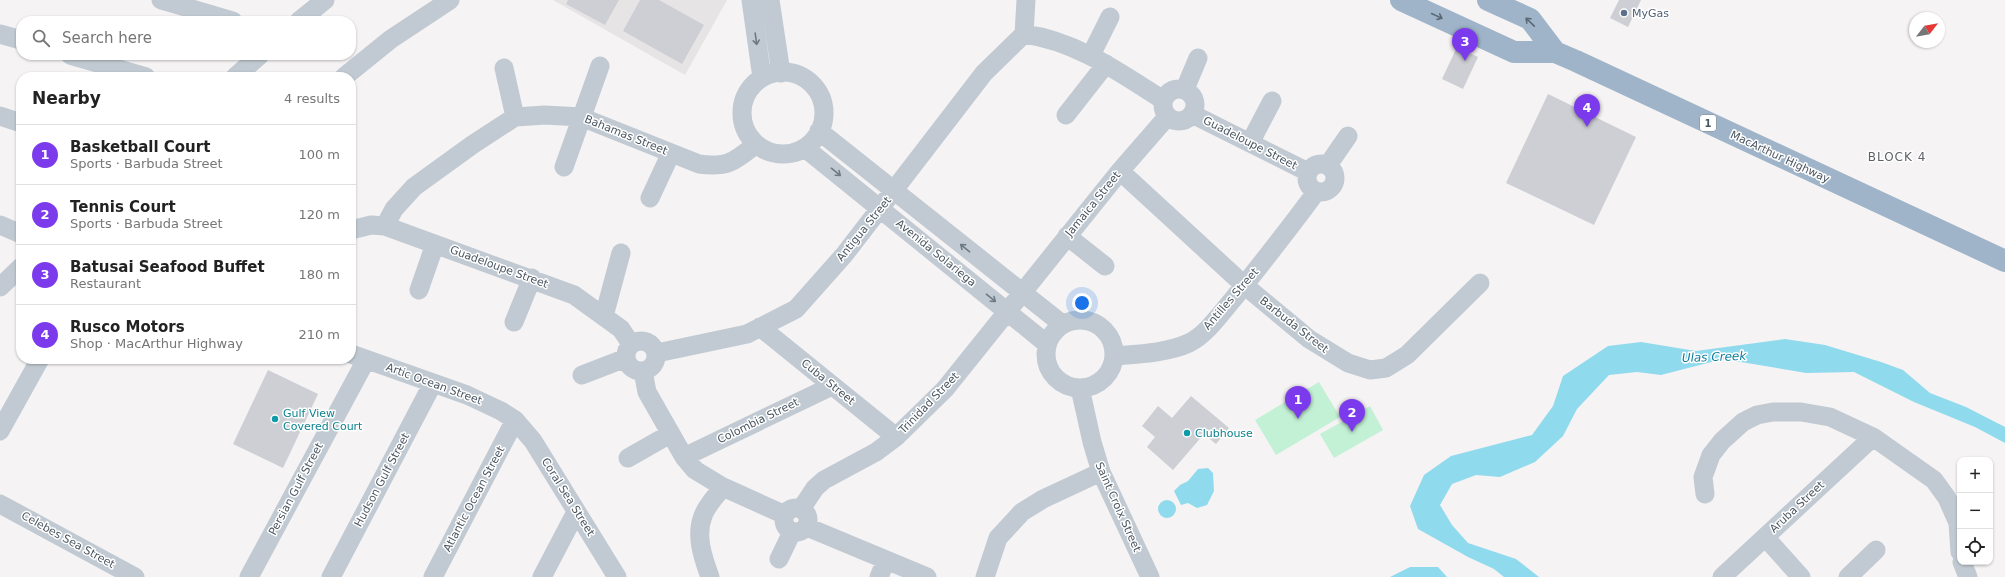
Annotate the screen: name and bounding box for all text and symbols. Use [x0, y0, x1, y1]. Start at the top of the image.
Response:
place label: MyGas [1632, 7, 1669, 20]
marker: MyGas [1619, 8, 1629, 18]
north arrow [1909, 12, 1945, 48]
one-way arrow [1430, 13, 1442, 20]
search box [16, 16, 356, 60]
one-way arrow [1525, 17, 1535, 27]
icon: search [30, 27, 52, 49]
pin: 3 [1452, 28, 1478, 61]
text: Search here [62, 29, 152, 47]
one-way arrow [752, 32, 760, 45]
text: Nearby [32, 88, 101, 108]
text: 4 results [284, 91, 340, 106]
pin: 4 [1574, 94, 1600, 127]
street label: Bahamas Street [583, 112, 670, 158]
street label: Guadeloupe Street [1201, 114, 1300, 173]
road number: 1 [1700, 115, 1716, 131]
street label: MacArthur Highway [1728, 128, 1832, 186]
text: Basketball Court [70, 138, 210, 156]
text: 1 [40, 147, 50, 162]
text: 100 m [298, 147, 340, 162]
district label: BLOCK 4 [1868, 150, 1926, 164]
text: Sports · Barbuda Street [70, 156, 223, 171]
one-way arrow [830, 168, 841, 177]
street label: Jamaica Street [1062, 168, 1124, 240]
street label: Antigua Street [834, 193, 894, 264]
text: Tennis Court [70, 198, 176, 216]
text: 2 [40, 207, 50, 222]
text: 120 m [298, 207, 340, 222]
text: Sports · Barbuda Street [70, 216, 223, 231]
street label: Avenida Solariega [893, 217, 979, 289]
street label: Guadeloupe Street [448, 243, 550, 291]
one-way arrow [960, 243, 971, 252]
text: Batusai Seafood Buffet [70, 258, 265, 276]
street label: Antilles Street [1201, 265, 1262, 332]
text: 3 [40, 267, 50, 282]
text: 180 m [298, 267, 340, 282]
text: Restaurant [70, 276, 141, 291]
one-way arrow [986, 293, 996, 302]
your location [1072, 293, 1092, 313]
street label: Barbuda Street [1257, 294, 1331, 356]
text: Rusco Motors [70, 318, 185, 336]
text: 4 [40, 327, 50, 342]
text: 210 m [298, 327, 340, 342]
text: Shop · MacArthur Highway [70, 336, 243, 351]
water label: Ulas Creek [1681, 349, 1748, 365]
street label: Cuba Street [799, 356, 858, 408]
street label: Artic Ocean Street [384, 361, 484, 408]
street label: Trinidad Street [896, 369, 962, 437]
pin: 1 [1285, 386, 1311, 419]
street label: Colombia Street [715, 395, 801, 446]
pin: 2 [1339, 399, 1365, 432]
place label: Gulf View Covered Court [283, 407, 363, 433]
marker: Gulf View Covered Court [270, 414, 280, 424]
place label: Clubhouse [1195, 427, 1253, 440]
marker: Clubhouse [1182, 428, 1192, 438]
street label: Hudson Gulf Street [352, 430, 413, 529]
street label: Persian Gulf Street [266, 440, 326, 537]
street label: Atlantic Ocean Street [441, 443, 508, 554]
street label: Coral Sea Street [539, 456, 598, 539]
map controls [1957, 457, 1993, 565]
button: + [1957, 457, 1993, 493]
street label: Saint Croix Street [1092, 460, 1144, 554]
street label: Aruba Street [1767, 478, 1827, 536]
button: − [1957, 493, 1993, 529]
street label: Celebes Sea Street [19, 509, 118, 571]
button: locate [1957, 529, 1993, 565]

